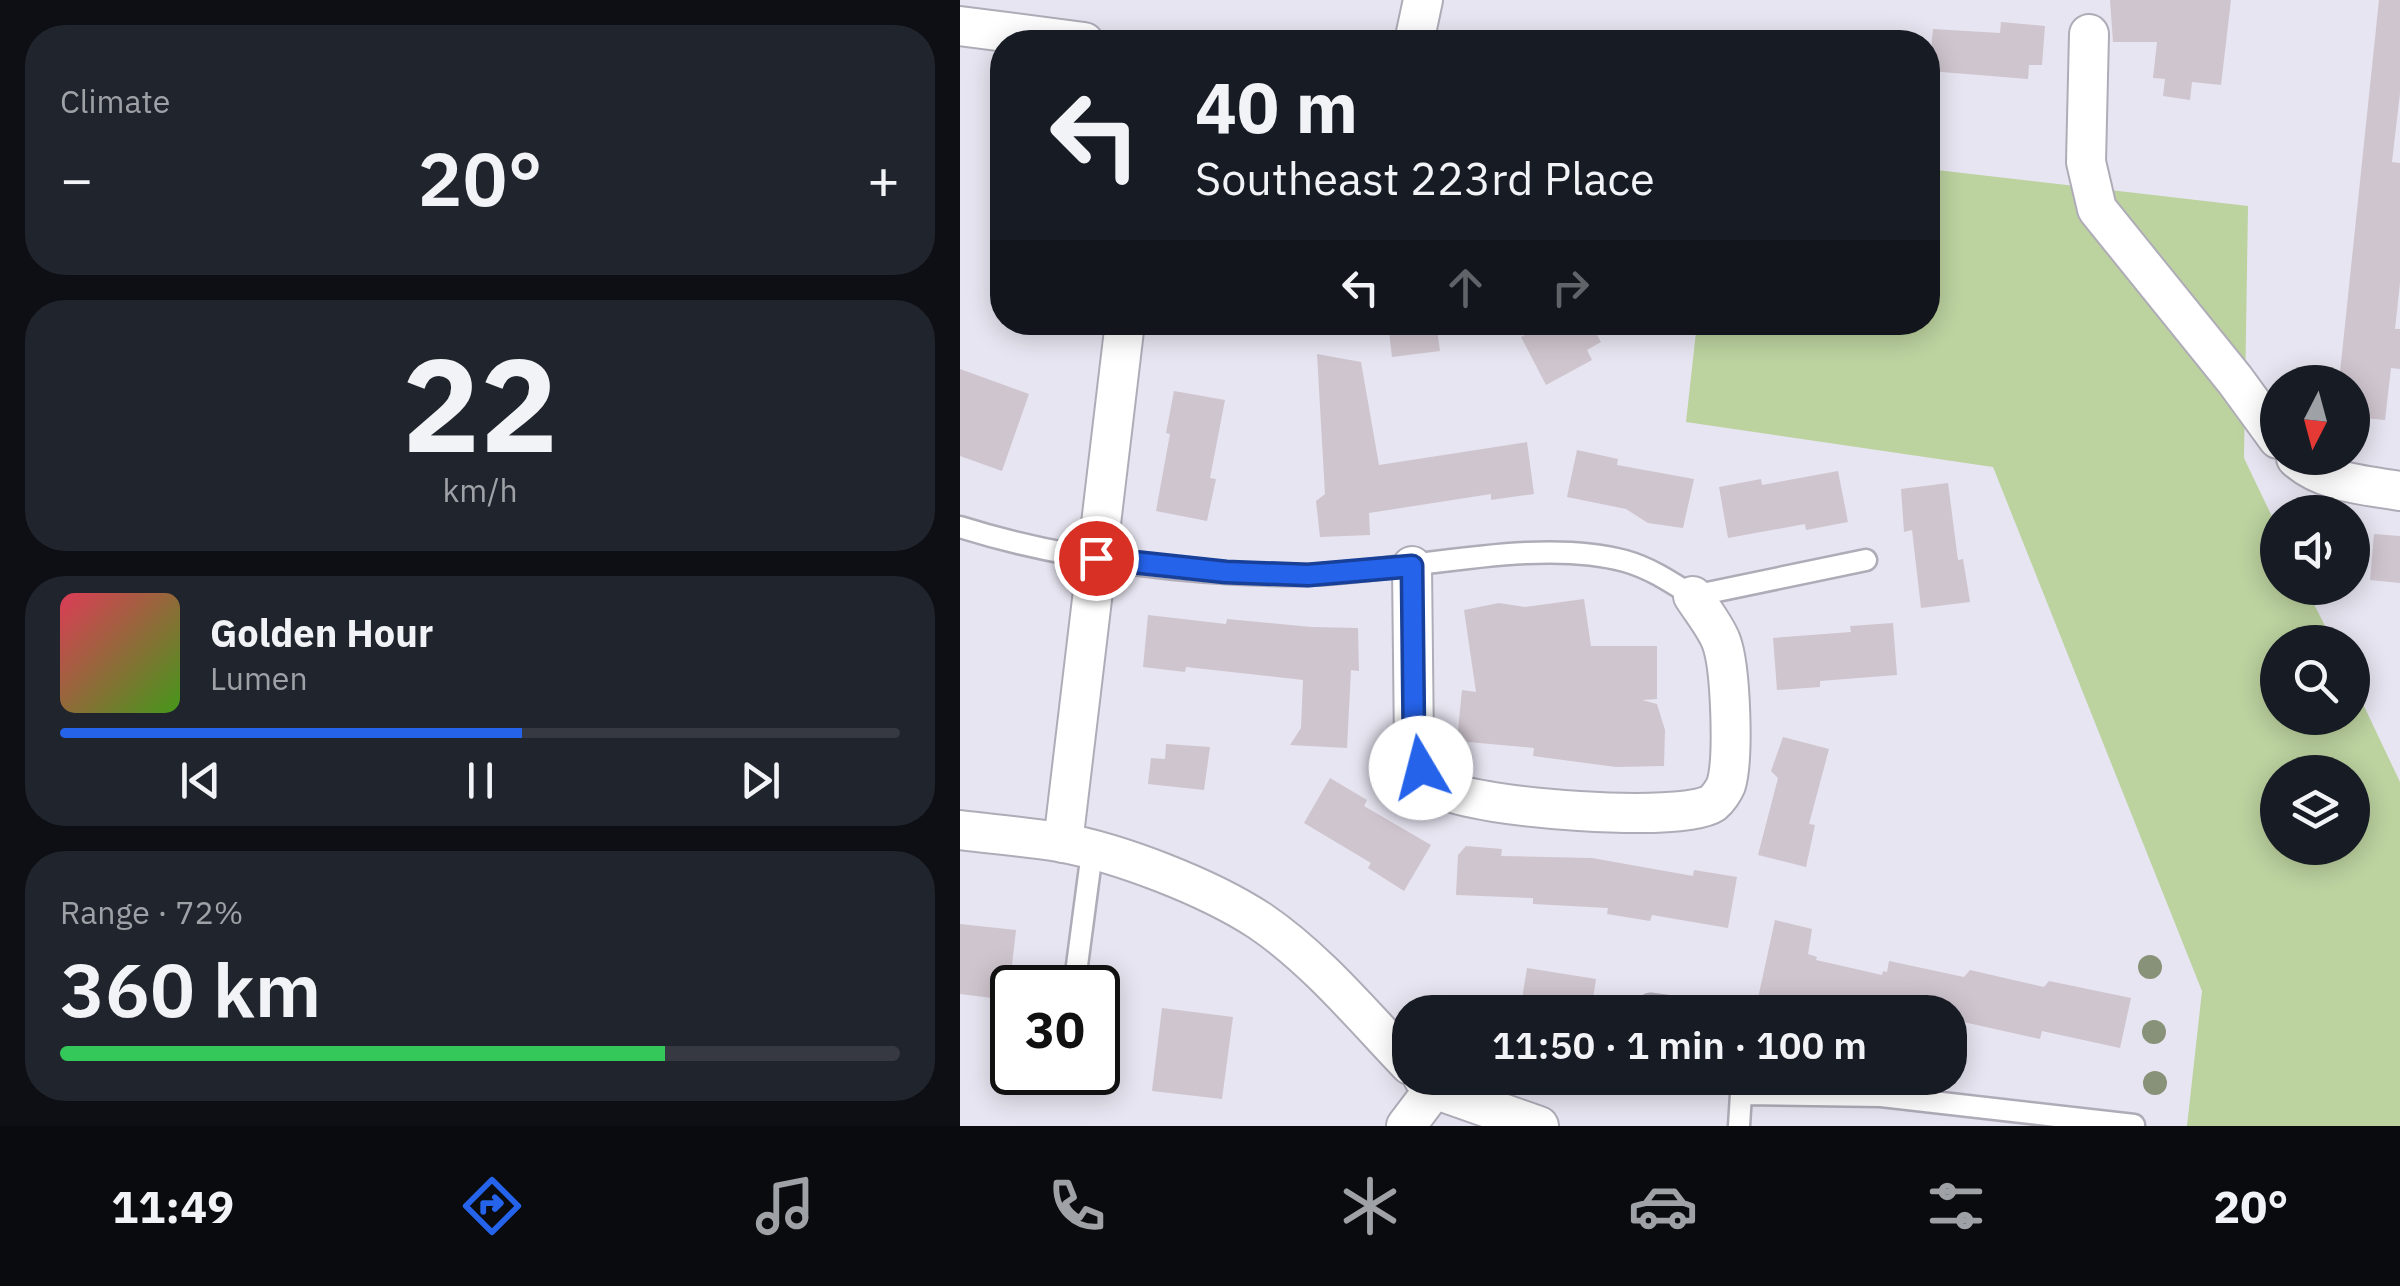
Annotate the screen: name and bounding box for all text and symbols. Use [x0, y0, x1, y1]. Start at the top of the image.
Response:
text: 40 m [1195, 61, 1358, 152]
icon: left [1030, 70, 1160, 200]
text: Climate [60, 80, 170, 122]
text: 20° [417, 129, 543, 227]
text: − [60, 143, 93, 214]
text: + [867, 143, 900, 214]
text: Southeast 223rd Place [1195, 149, 1655, 207]
icon: left [1333, 260, 1388, 315]
icon: ahead [1438, 260, 1493, 315]
icon: right [1543, 260, 1598, 315]
text: 22 [402, 319, 558, 488]
north arrow [2260, 365, 2370, 475]
map controls [2260, 365, 2370, 865]
text: km/h [442, 469, 518, 511]
button: sound [2260, 495, 2370, 605]
pin [1054, 516, 1139, 601]
icon: arrive [1069, 531, 1124, 586]
text: Golden Hour [210, 608, 433, 657]
button: search [2260, 625, 2370, 735]
text: Lumen [210, 657, 308, 699]
position arrow [1369, 716, 1473, 820]
icon: previous [173, 753, 228, 808]
icon: pause [453, 753, 508, 808]
icon: next [733, 753, 788, 808]
button: layers [2260, 755, 2370, 865]
text: Range · 72% [60, 891, 243, 933]
text: 360 km [60, 940, 321, 1038]
speed limit sign: 30 [990, 965, 1120, 1095]
text: 11:50 · 1 min · 100 m [1492, 1020, 1867, 1069]
icon: directions [457, 1171, 527, 1241]
icon: music [750, 1171, 820, 1241]
icon: phone [1042, 1171, 1112, 1241]
icon: climate [1335, 1171, 1405, 1241]
icon: car [1628, 1171, 1698, 1241]
icon: filters [1921, 1171, 1991, 1241]
text: 11:49 [111, 1177, 234, 1235]
text: 20° [2213, 1177, 2289, 1235]

